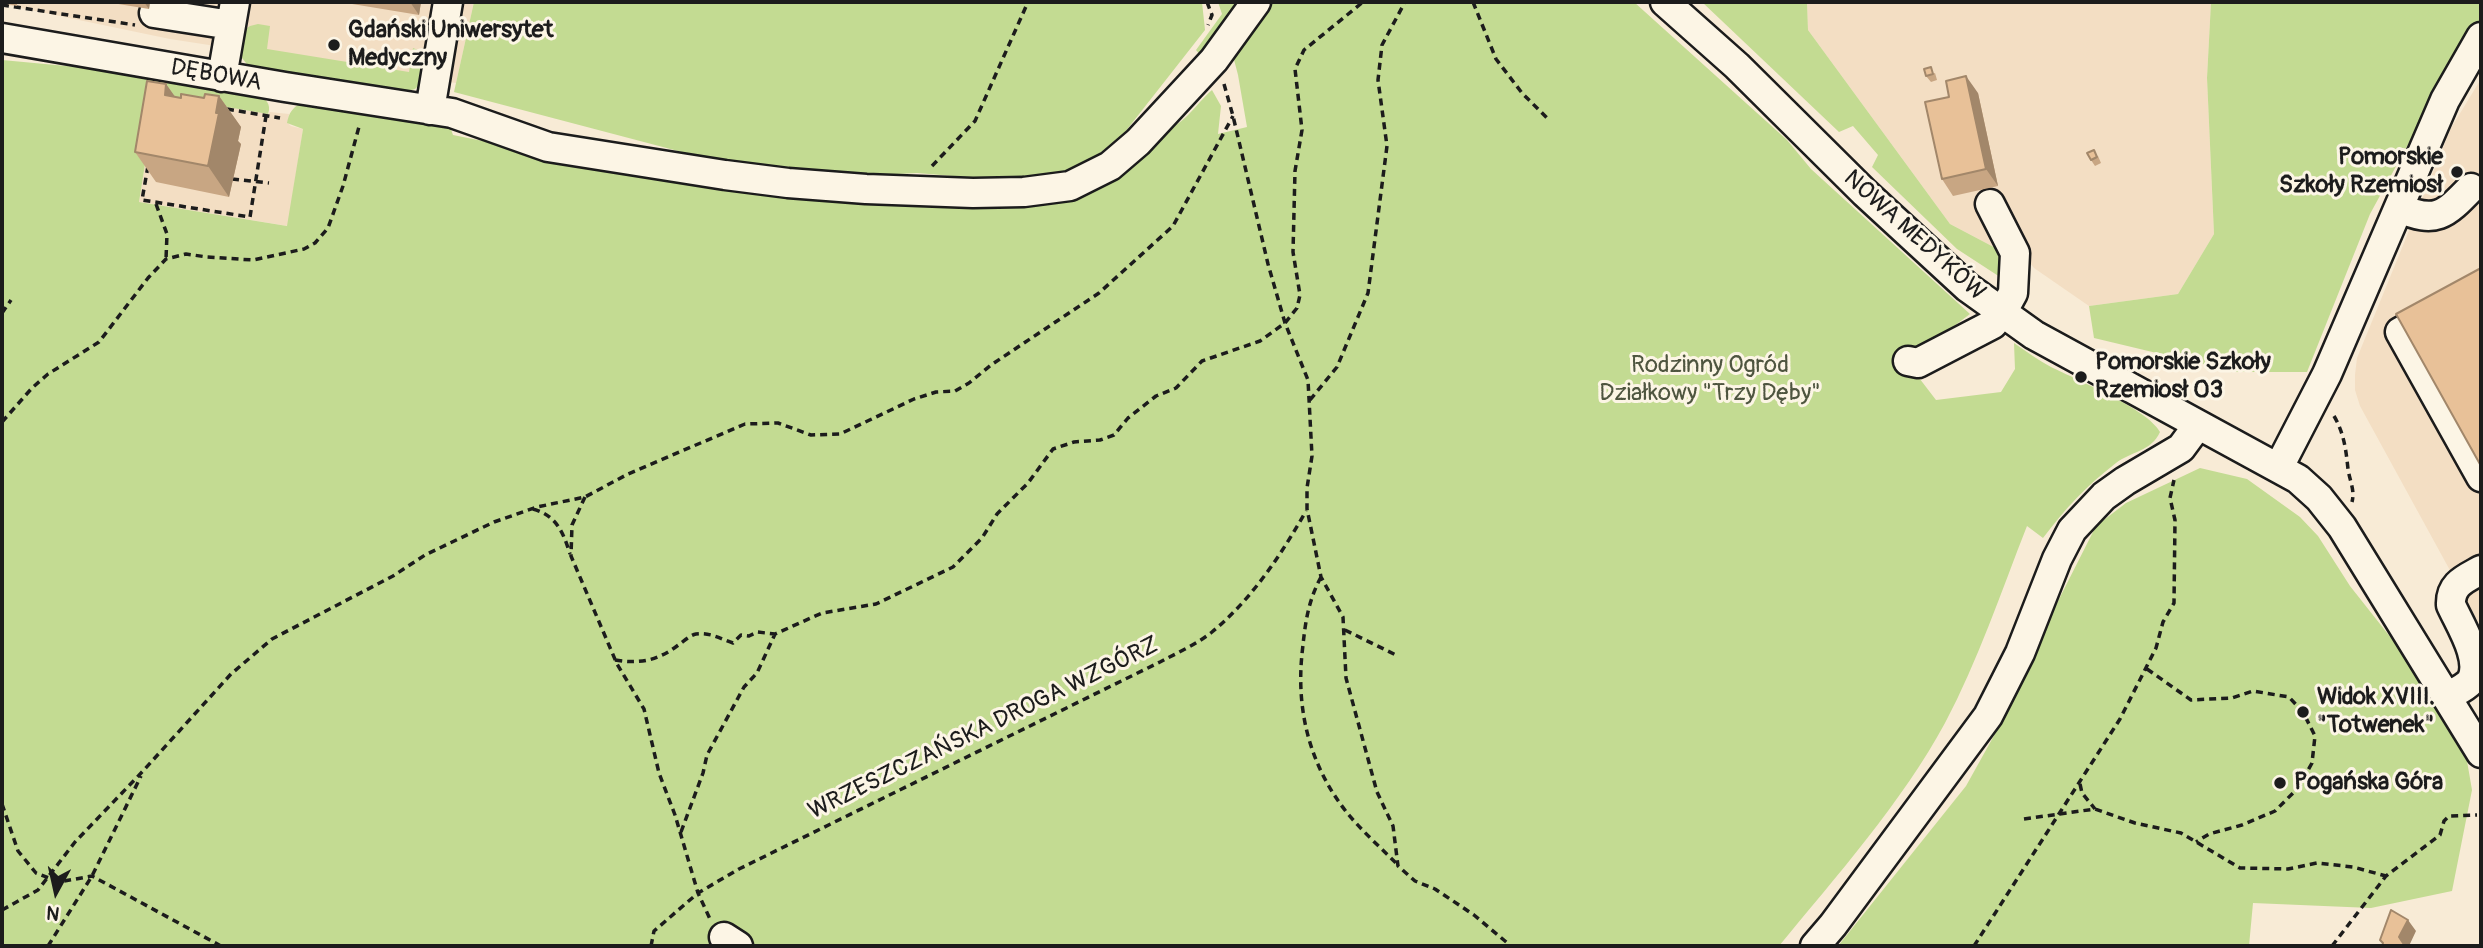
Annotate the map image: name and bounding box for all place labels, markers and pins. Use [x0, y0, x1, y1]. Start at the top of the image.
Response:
place label: Gdański Uniwersytet Medyczny [348, 17, 553, 73]
marker: Gdański Uniwersytet Medyczny [326, 37, 342, 53]
place label: Pomorskie Szkoły Rzemiosł [2279, 144, 2443, 200]
marker: Pomorskie Szkoły Rzemiosł [2449, 164, 2465, 180]
place label: Pomorskie Szkoły Rzemiosł 03 [2095, 349, 2271, 405]
marker: Pomorskie Szkoły Rzemiosł 03 [2073, 369, 2089, 385]
place label: Widok XVIII. "Totwenek" [2317, 684, 2435, 740]
marker: Widok XVIII. "Totwenek" [2295, 704, 2311, 720]
place label: Pogańska Góra [2294, 769, 2443, 797]
marker: Pogańska Góra [2272, 775, 2288, 791]

